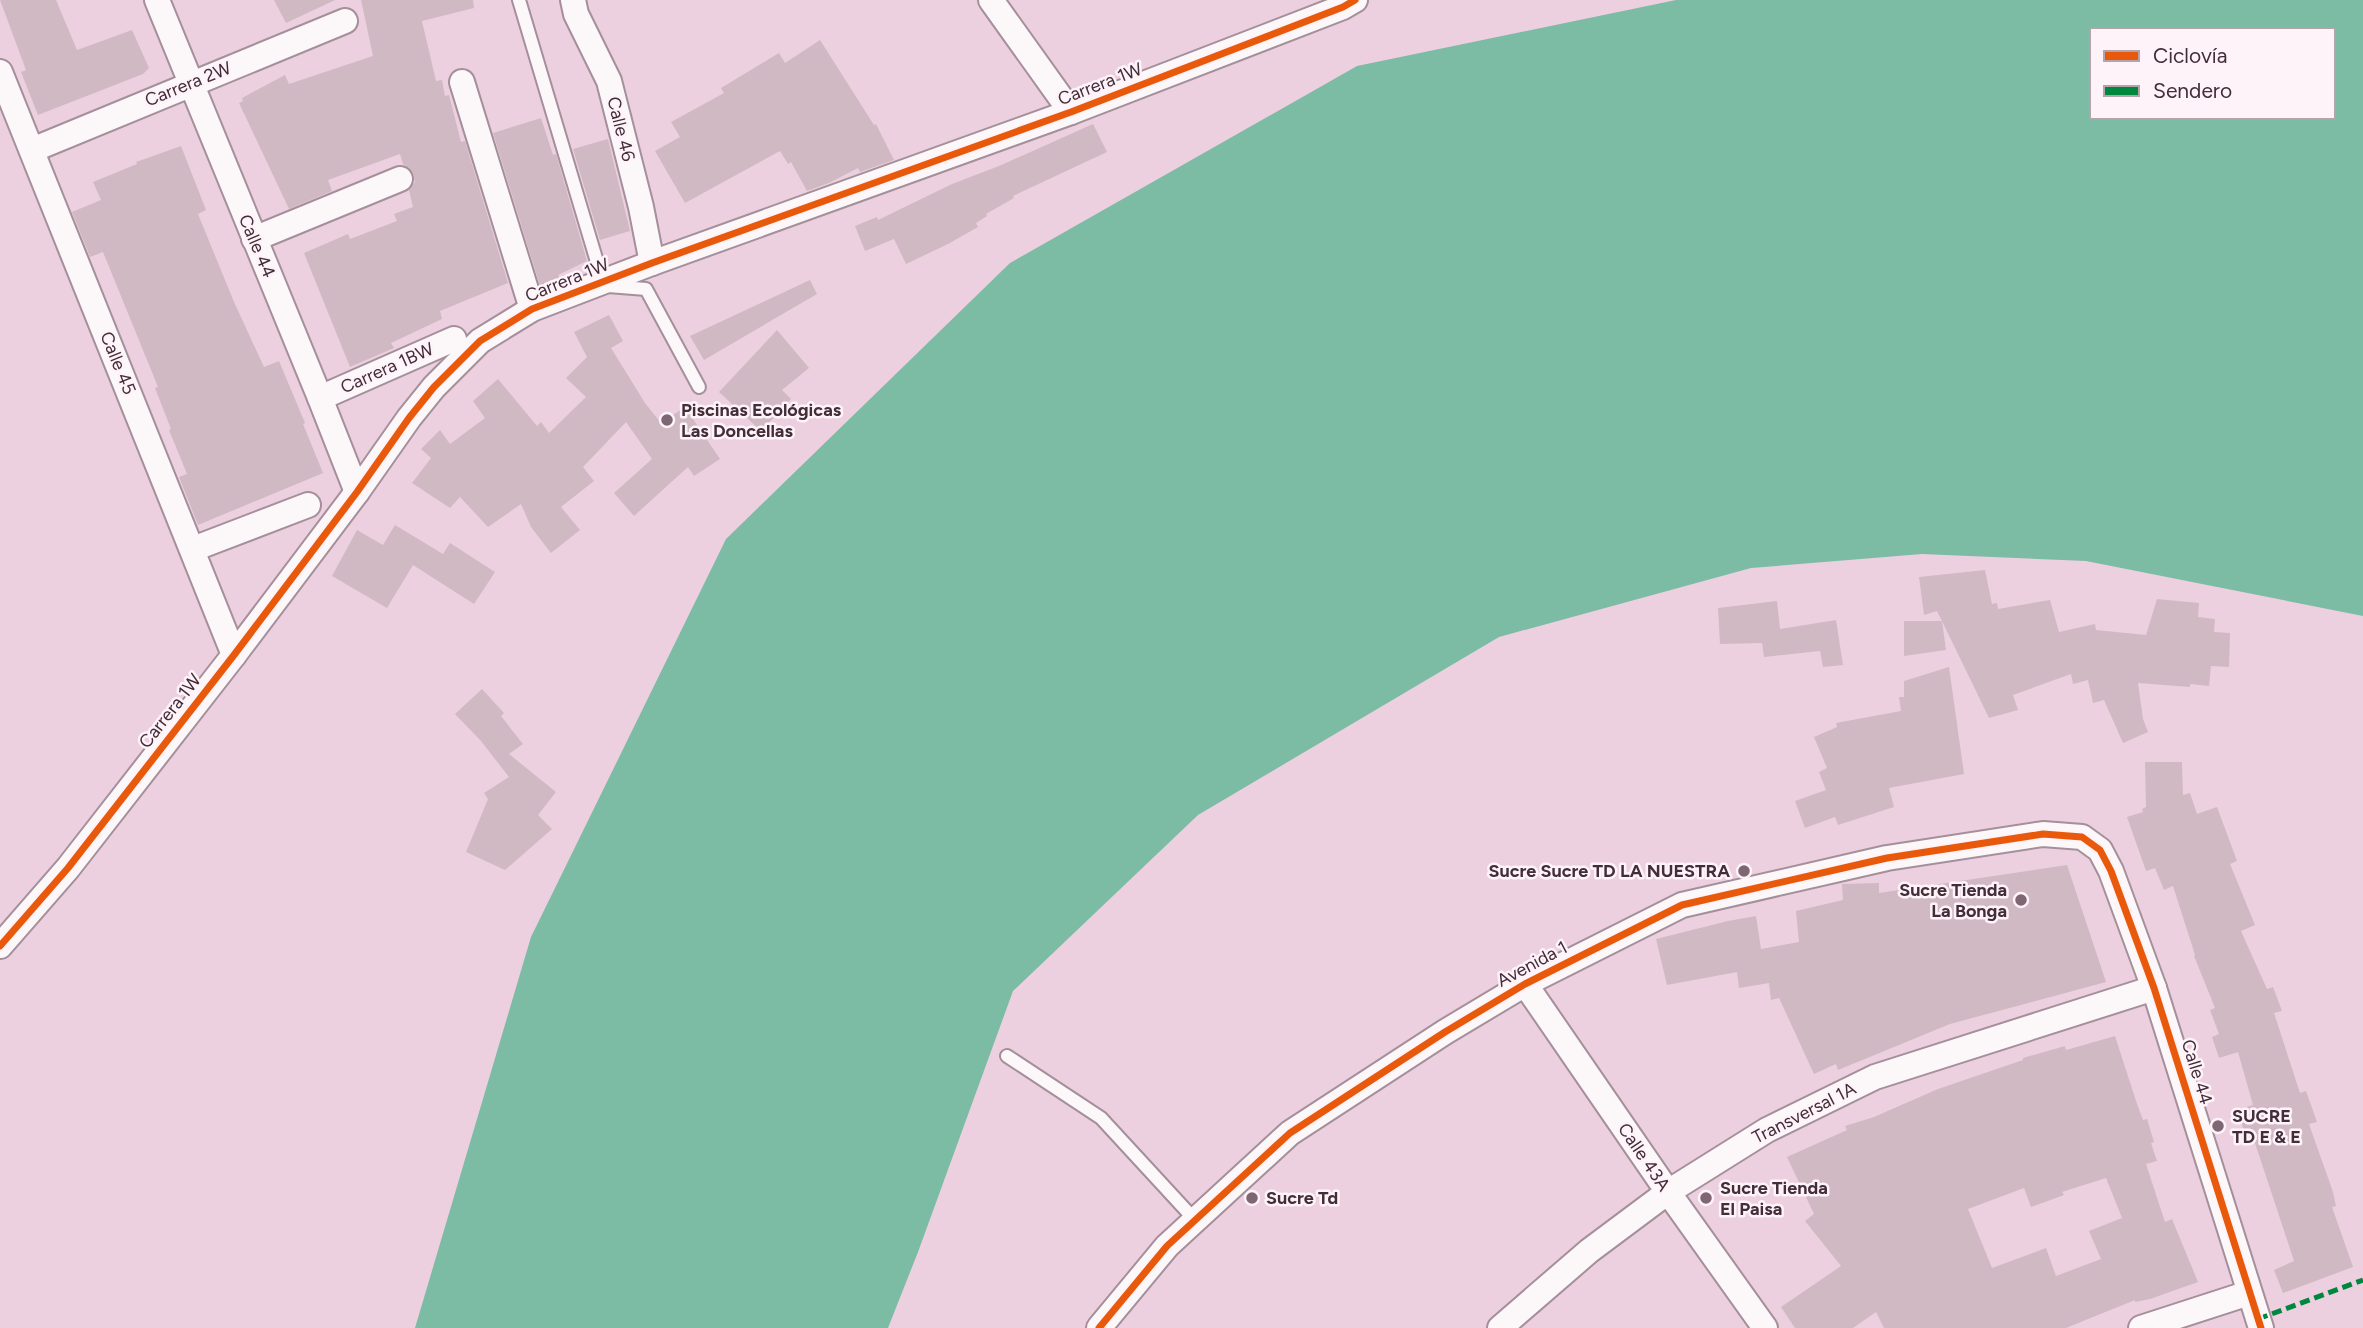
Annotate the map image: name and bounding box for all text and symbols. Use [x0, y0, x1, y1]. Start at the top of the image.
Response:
legend [2090, 28, 2335, 119]
text: Ciclovía [2153, 43, 2227, 68]
street label: Carrera 2W [142, 56, 235, 111]
street label: Carrera 1W [1055, 58, 1146, 110]
text: Sendero [2153, 78, 2232, 103]
street label: Calle 46 [602, 94, 640, 164]
street label: Calle 44 [234, 211, 280, 281]
street label: Carrera 1W [522, 253, 613, 307]
street label: Calle 45 [95, 328, 141, 398]
street label: Carrera 1BW [337, 337, 438, 398]
place label: Piscinas Ecológicas Las Doncellas [681, 399, 842, 442]
marker: Piscinas Ecológicas Las Doncellas [659, 412, 675, 428]
street label: Carrera 1W [134, 669, 206, 753]
place label: Sucre Sucre TD LA NUESTRA [1488, 860, 1730, 882]
marker: Sucre Sucre TD LA NUESTRA [1736, 863, 1752, 879]
place label: Sucre Tienda La Bonga [1899, 879, 2007, 922]
marker: Sucre Tienda La Bonga [2013, 892, 2029, 908]
street label: Avenida 1 [1493, 936, 1571, 992]
street label: Calle 44 [2177, 1037, 2217, 1107]
street label: Transversal 1A [1748, 1077, 1860, 1149]
place label: SUCRE TD E & E [2232, 1105, 2301, 1148]
marker: SUCRE TD E & E [2210, 1118, 2226, 1134]
street label: Calle 43A [1613, 1119, 1675, 1195]
place label: Sucre Tienda El Paisa [1720, 1177, 1828, 1220]
place label: Sucre Td [1266, 1187, 1338, 1209]
marker: Sucre Td [1244, 1190, 1260, 1206]
marker: Sucre Tienda El Paisa [1698, 1190, 1714, 1206]

